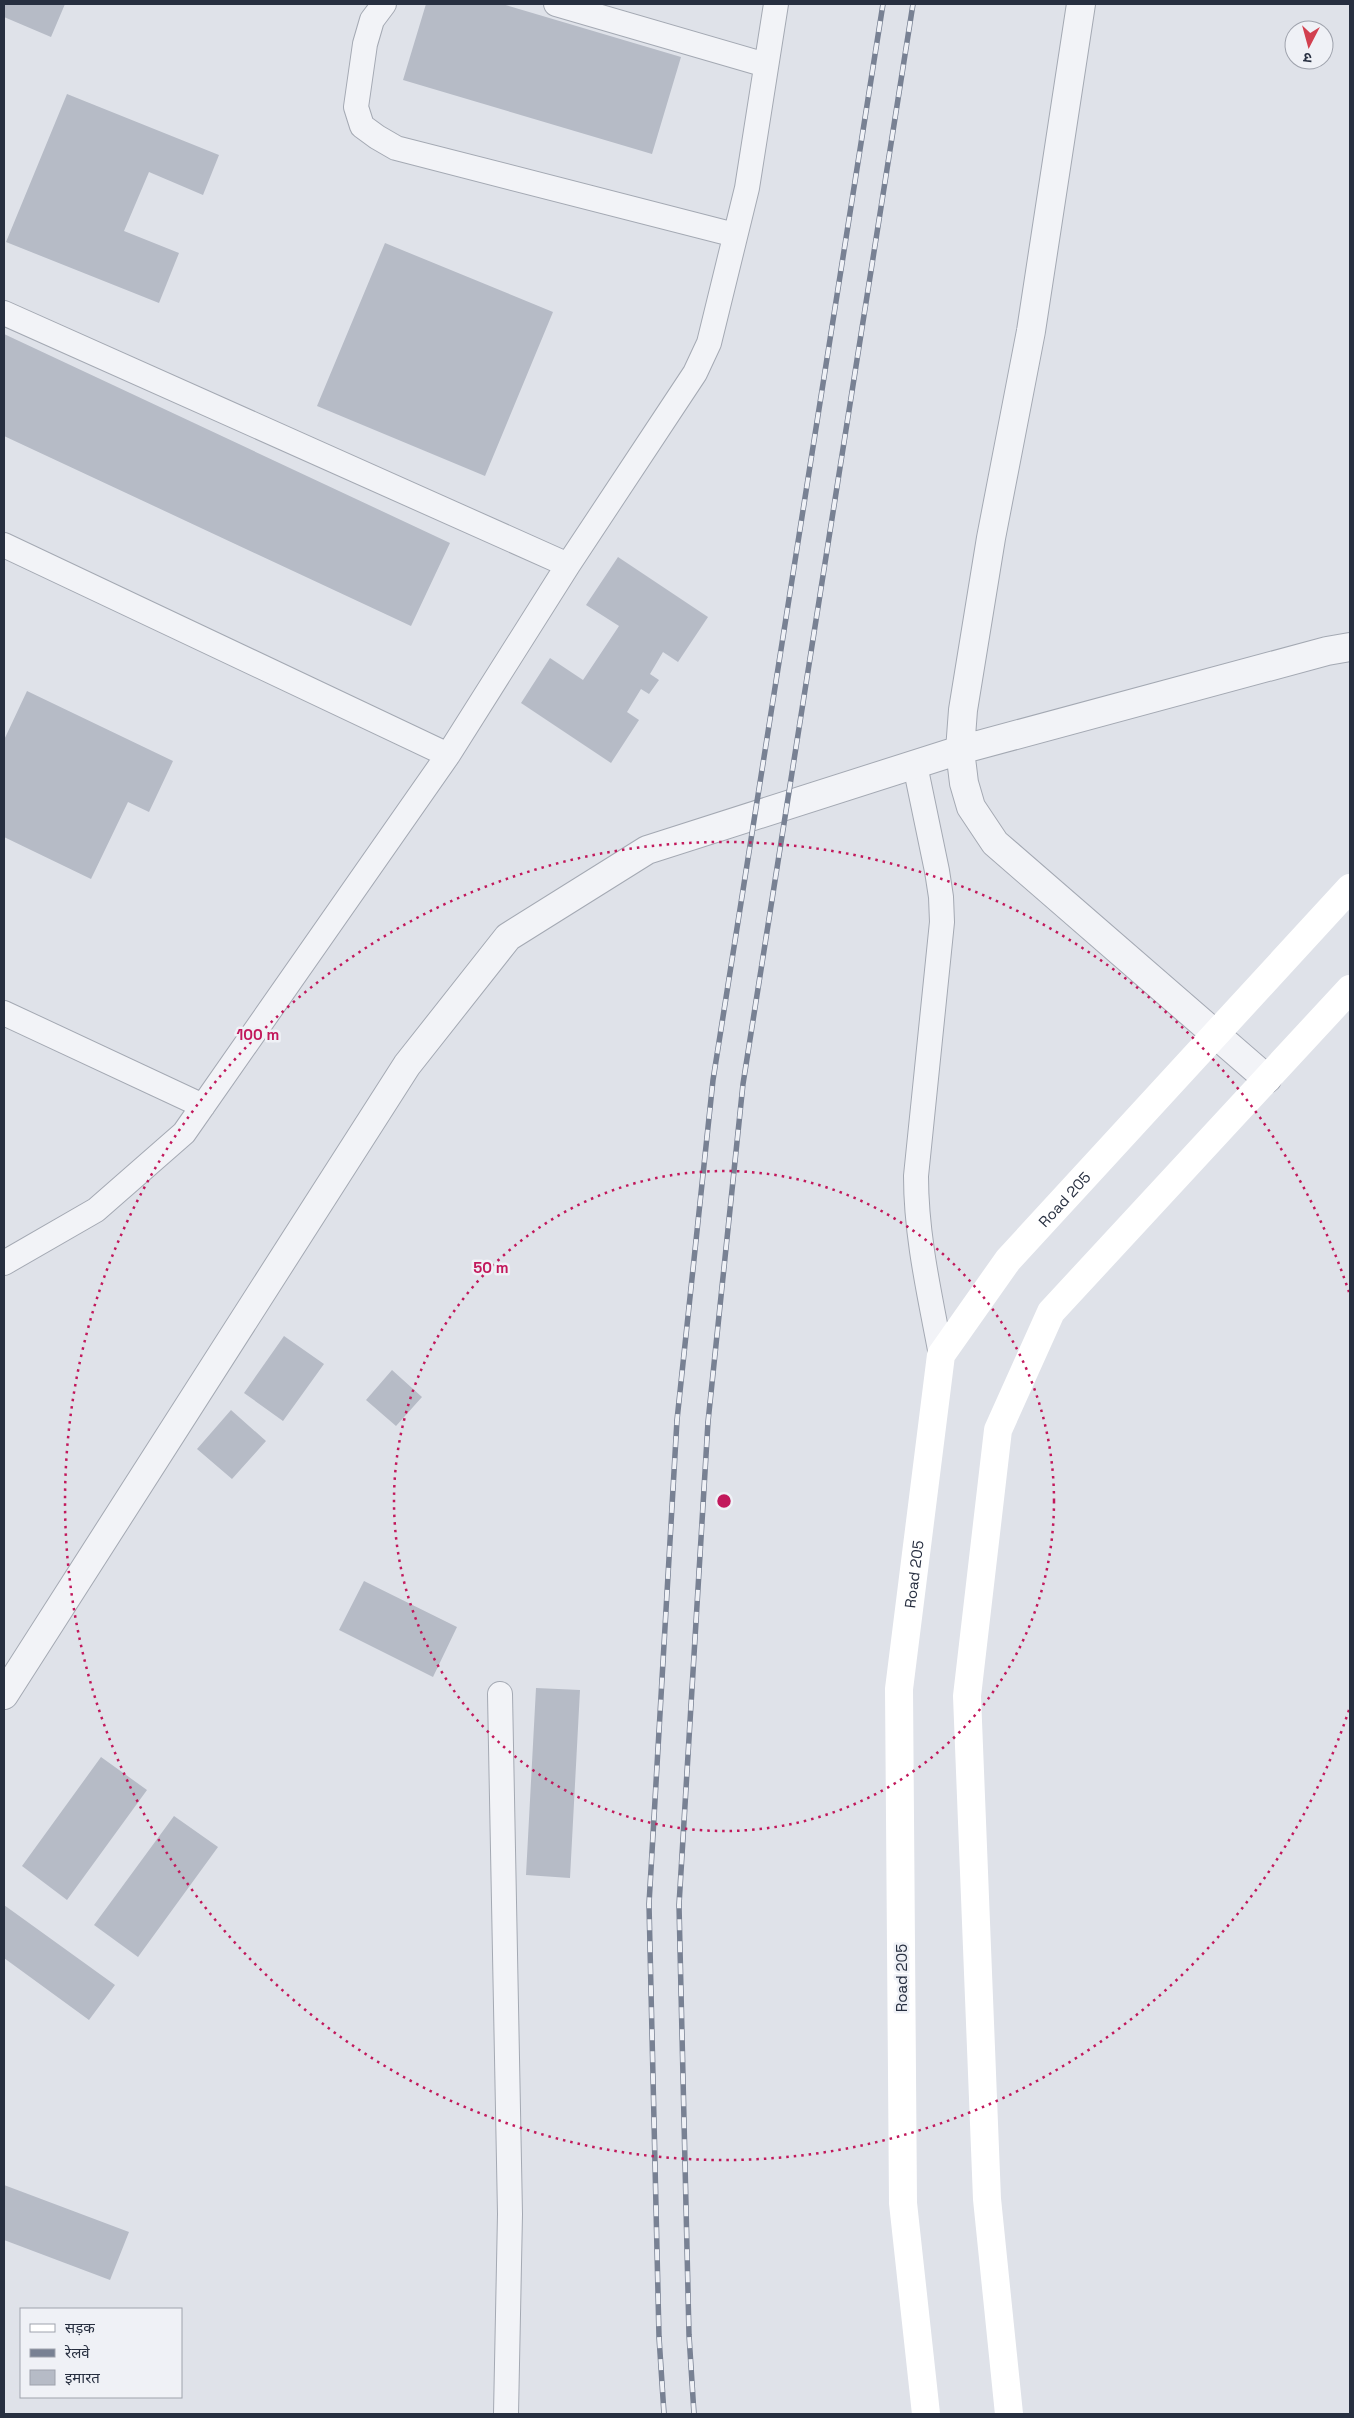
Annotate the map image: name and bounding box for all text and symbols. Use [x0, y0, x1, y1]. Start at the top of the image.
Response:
north arrow [1284, 20, 1334, 70]
text: उ [1302, 48, 1313, 67]
text: 100 m [237, 1025, 279, 1044]
street label: Road 205 [1034, 1167, 1094, 1231]
text: 50 m [473, 1258, 509, 1277]
centre of rings [715, 1492, 733, 1510]
street label: Road 205 [900, 1539, 927, 1609]
street label: Road 205 [892, 1944, 911, 2012]
legend [20, 2308, 182, 2398]
text: सड़क [65, 2318, 95, 2337]
text: रेलवे [64, 2343, 90, 2362]
text: इमारत [65, 2368, 100, 2387]

